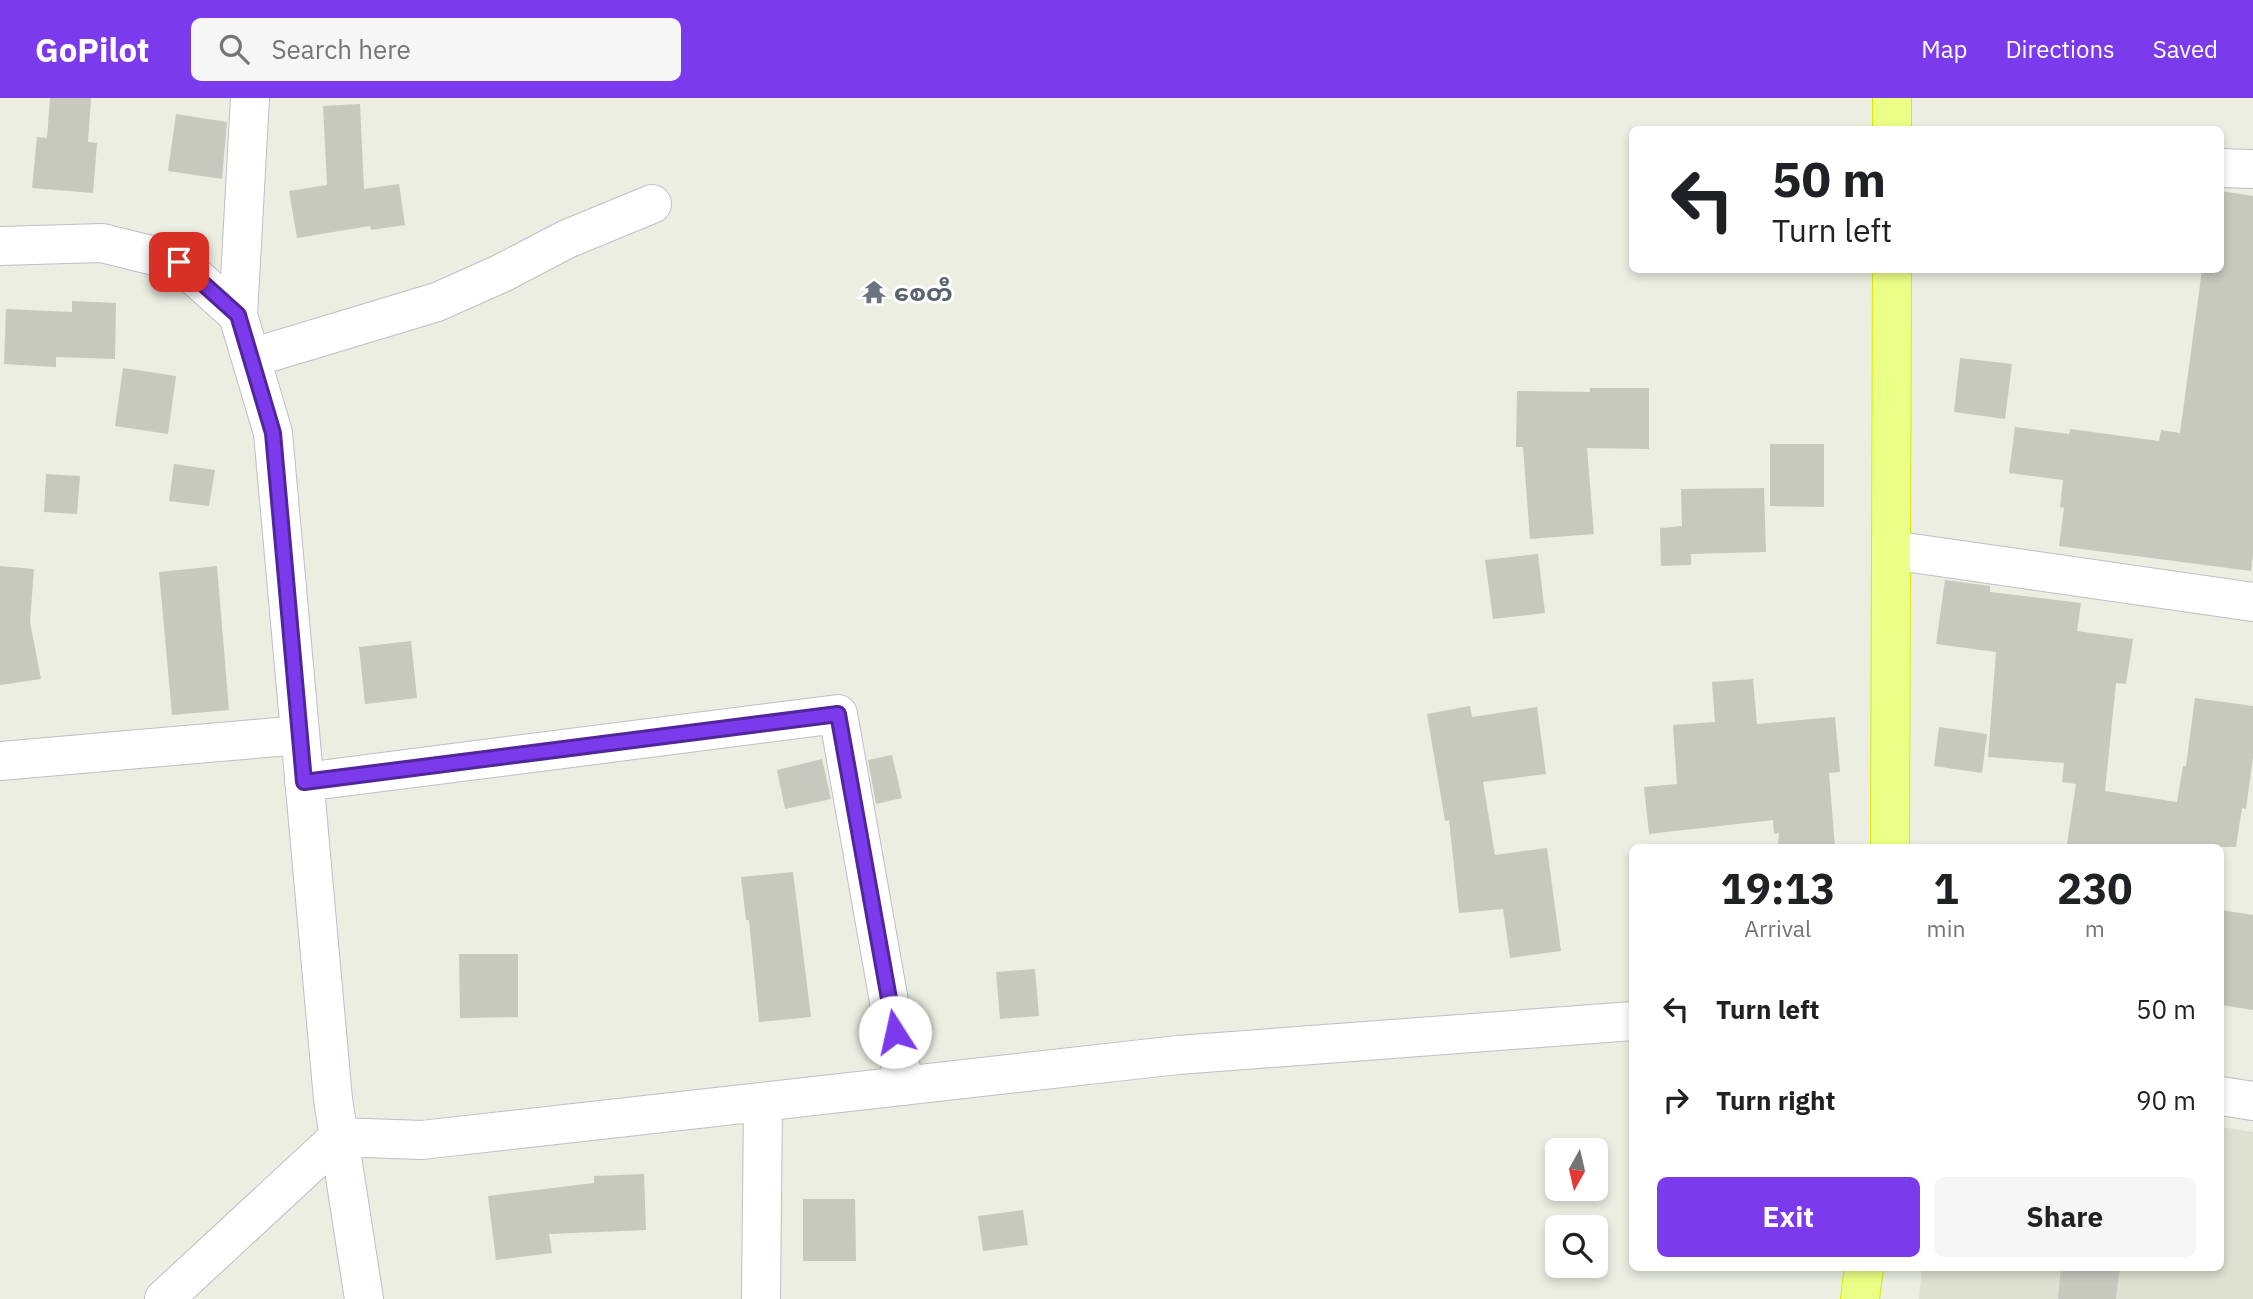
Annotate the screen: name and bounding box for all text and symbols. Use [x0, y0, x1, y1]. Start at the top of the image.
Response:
search box [191, 18, 681, 81]
text: GoPilot [35, 28, 149, 71]
icon: search [215, 30, 253, 68]
text: Search here [271, 32, 411, 66]
text: Map [1921, 33, 1967, 65]
text: Directions [2005, 33, 2115, 65]
text: Saved [2153, 33, 2218, 65]
text: 50 m [1772, 147, 1886, 210]
icon: left [1657, 154, 1748, 245]
text: Turn left [1772, 209, 1892, 251]
pin [149, 232, 209, 292]
icon: arrive [160, 243, 198, 281]
place label: စေတီ [894, 276, 953, 308]
temple icon: စေတီ [860, 278, 888, 306]
text: 19:13 [1720, 861, 1835, 916]
text: 1 [1933, 861, 1959, 916]
text: 230 [2057, 861, 2133, 916]
text: Arrival [1744, 913, 1811, 943]
text: min [1927, 913, 1965, 943]
text: m [2085, 913, 2105, 943]
icon: left [1657, 990, 1695, 1028]
text: Turn left [1716, 992, 1819, 1026]
text: 50 m [2136, 992, 2196, 1026]
position arrow [858, 995, 932, 1069]
icon: right [1657, 1081, 1695, 1119]
text: Turn right [1716, 1083, 1835, 1117]
text: 90 m [2136, 1083, 2196, 1117]
north arrow [1545, 1138, 1608, 1200]
map controls [1545, 1138, 1608, 1278]
button: Exit [1657, 1177, 1920, 1257]
button: Share [1934, 1177, 2196, 1257]
button: search [1545, 1215, 1608, 1278]

